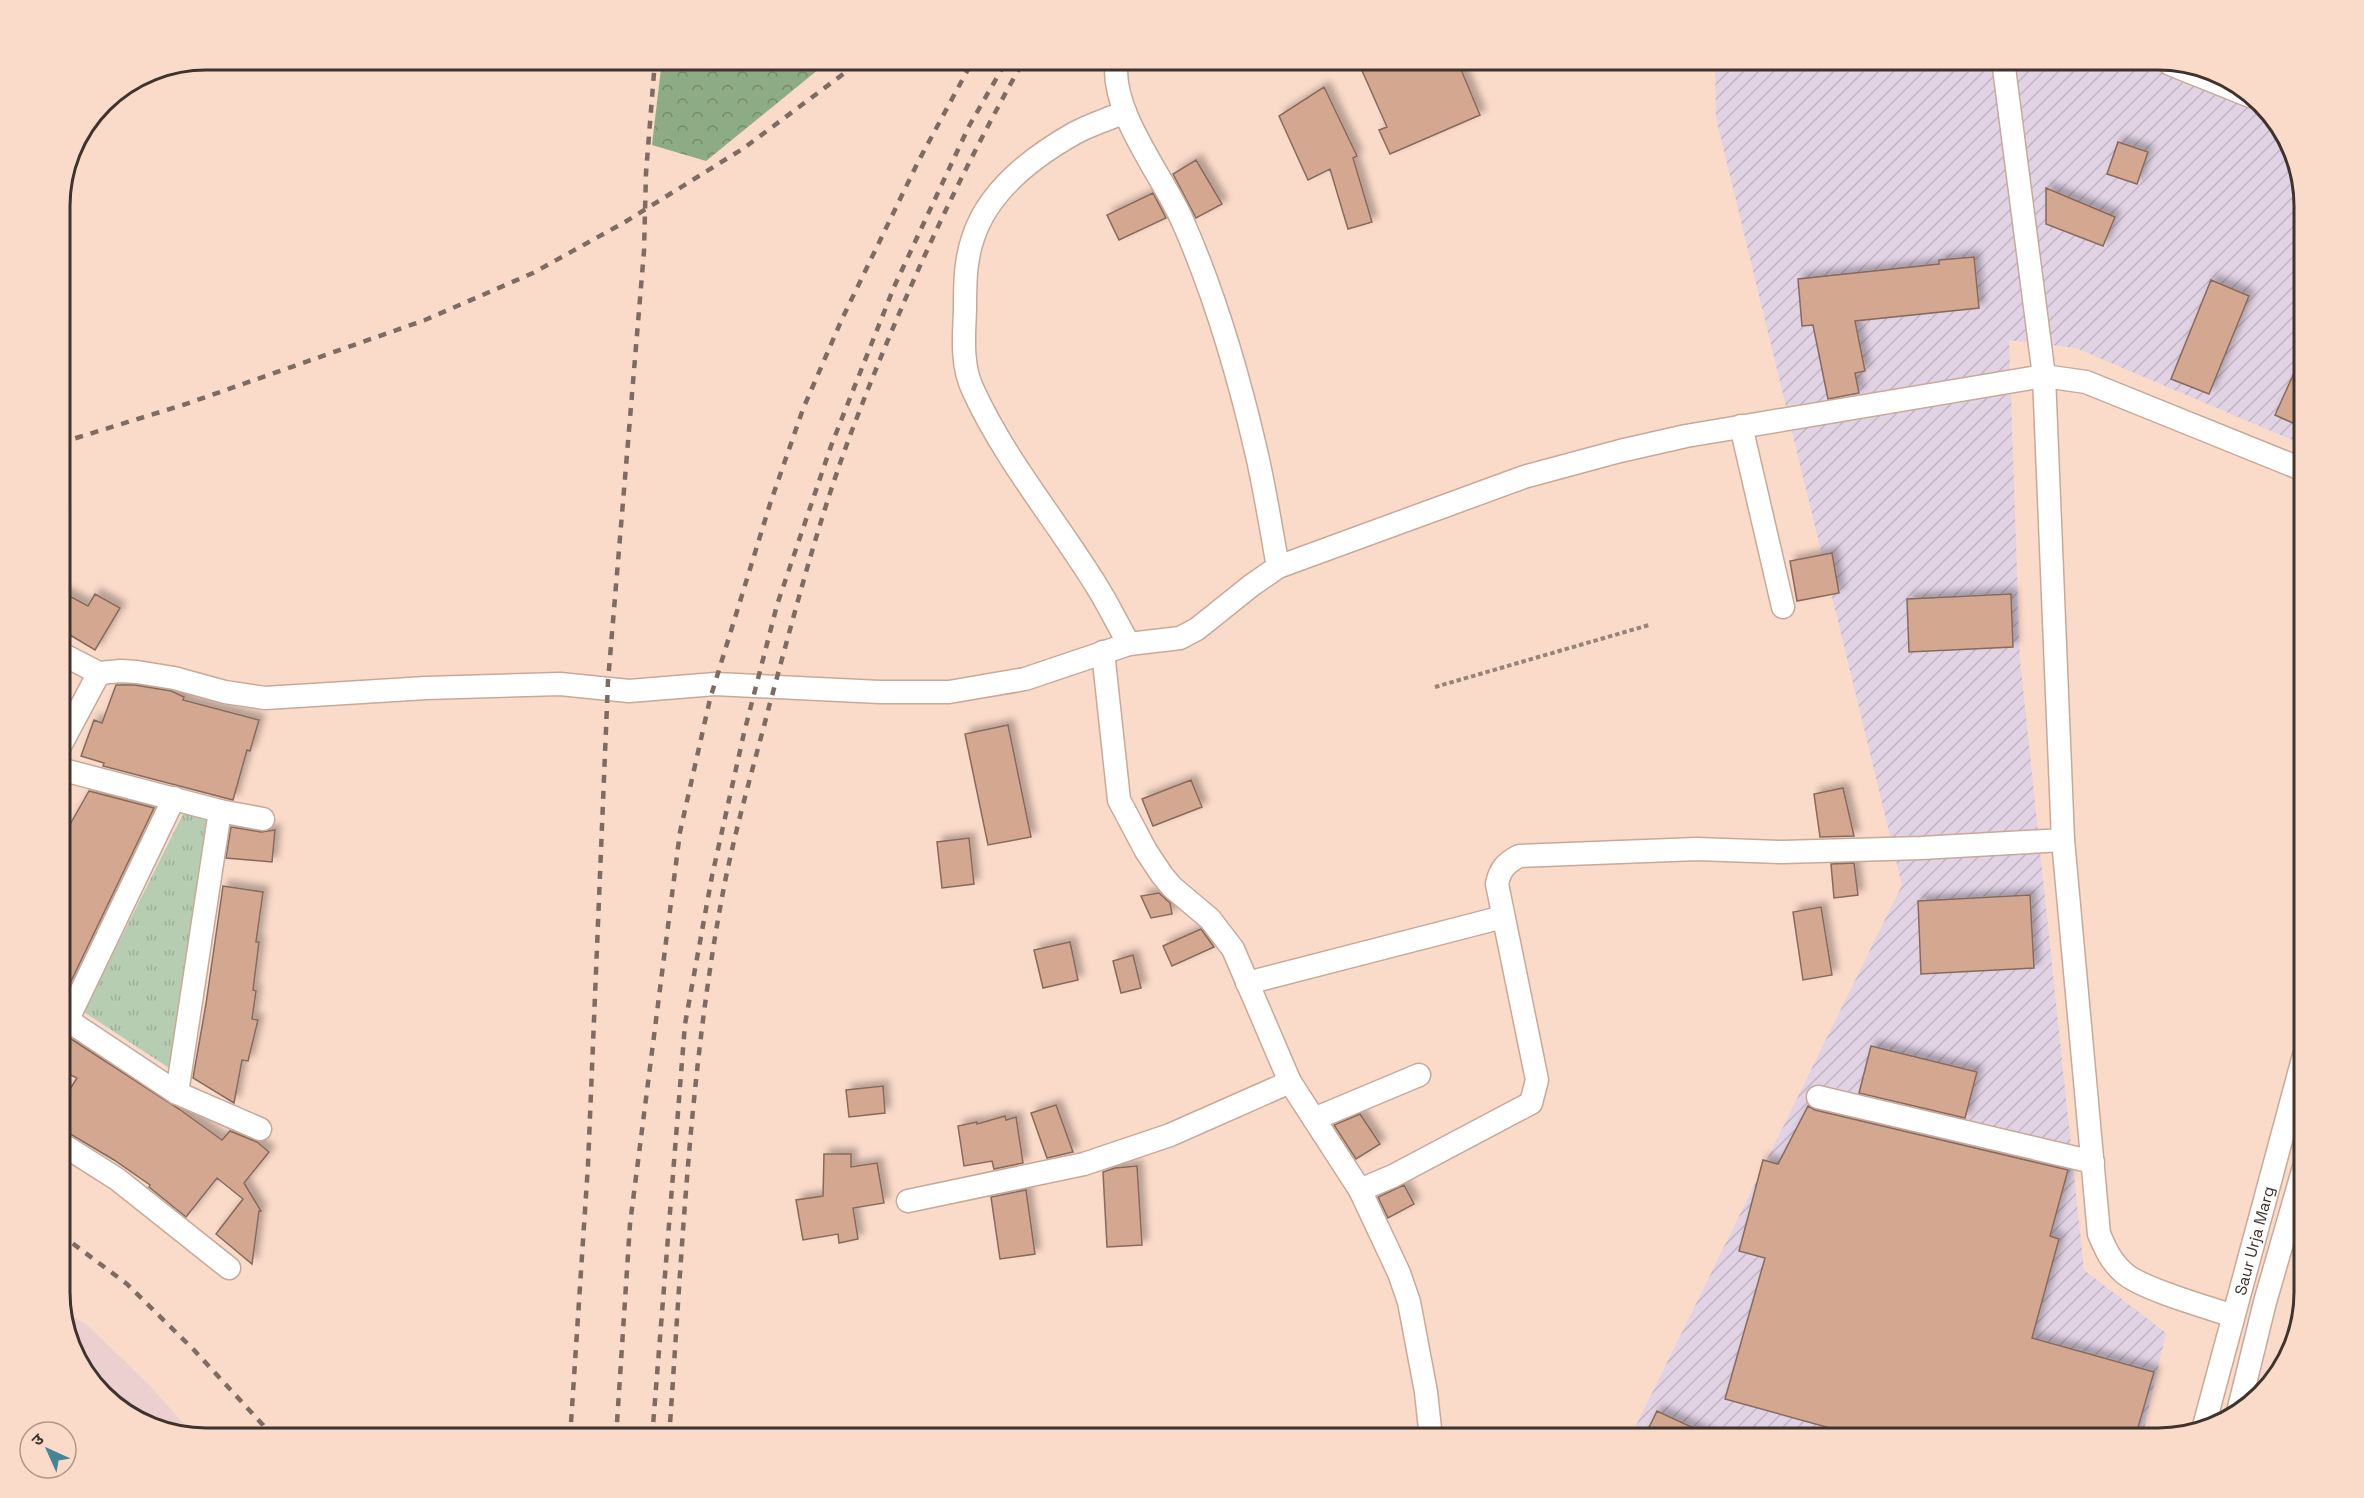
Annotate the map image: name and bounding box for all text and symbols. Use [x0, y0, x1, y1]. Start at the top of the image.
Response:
street label: Saur Urja Marg [2230, 1184, 2279, 1297]
north arrow [18, 1420, 78, 1480]
text: उ [27, 1429, 49, 1450]

